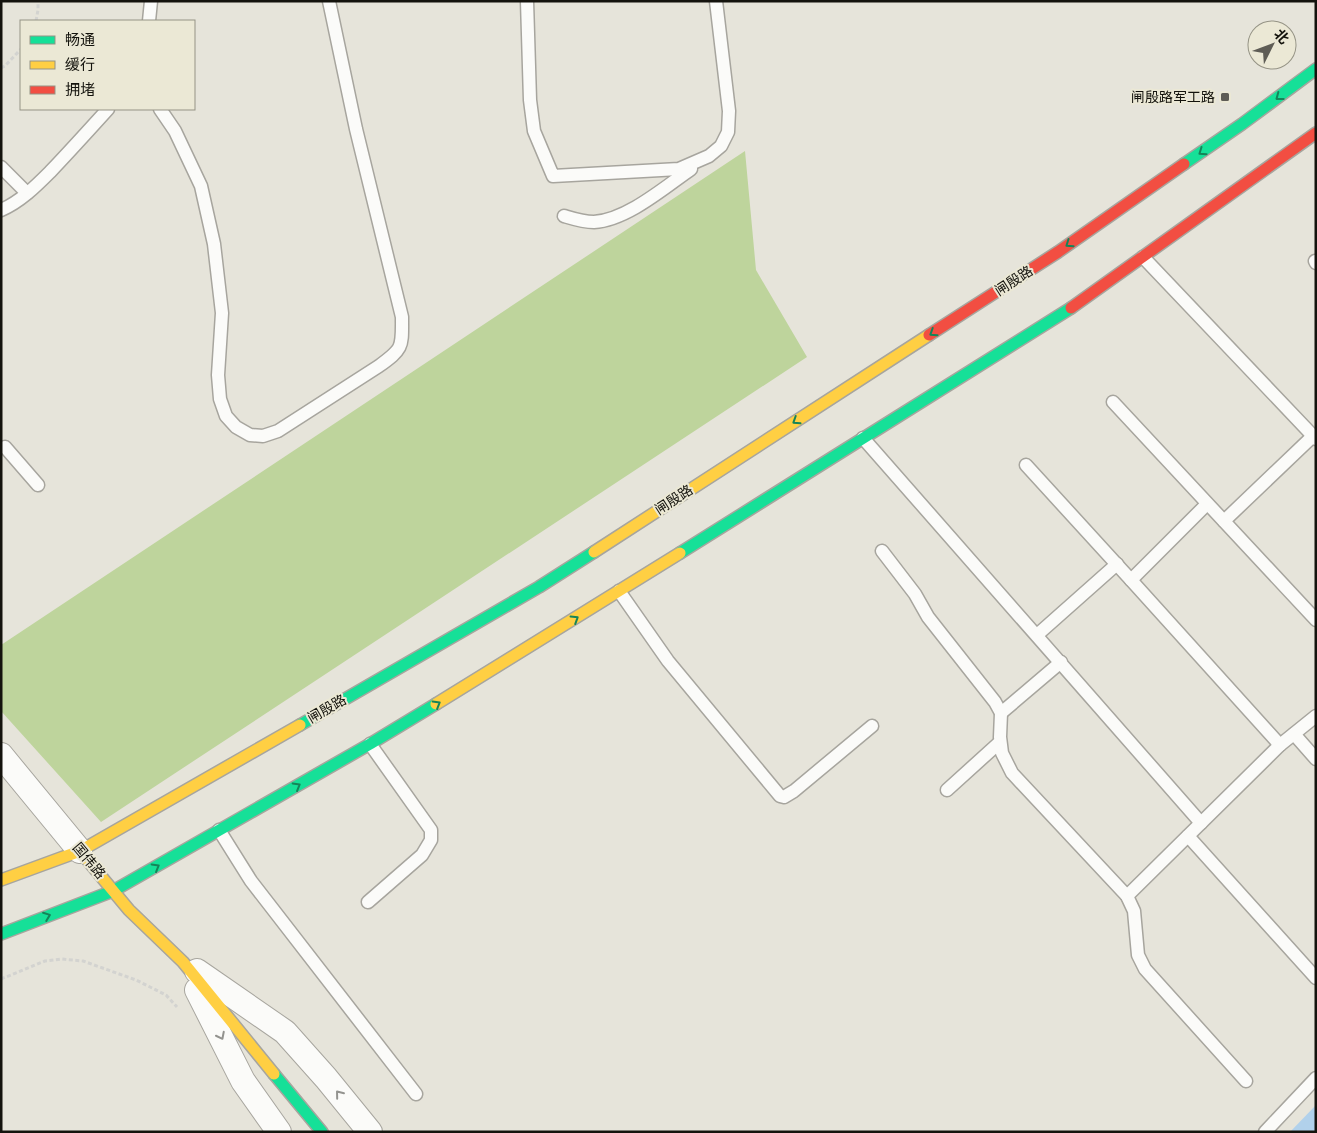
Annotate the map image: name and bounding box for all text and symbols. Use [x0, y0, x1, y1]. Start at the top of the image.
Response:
legend [20, 20, 195, 110]
north arrow [1247, 20, 1297, 70]
text: 北 [1270, 26, 1292, 48]
text: 畅通 [65, 31, 95, 49]
text: 缓行 [65, 56, 95, 74]
text: 拥堵 [65, 81, 95, 99]
place label: 闸殷路军工路 [1131, 89, 1215, 106]
marker: 闸殷路军工路 [1219, 91, 1231, 103]
one-way arrow [1276, 91, 1285, 99]
one-way arrow [1199, 146, 1208, 155]
one-way arrow [1065, 238, 1075, 247]
street label: 闸殷路 [992, 262, 1036, 300]
one-way arrow [929, 327, 938, 336]
one-way arrow [792, 415, 802, 424]
street label: 闸殷路 [652, 481, 696, 519]
one-way arrow [570, 615, 579, 625]
street label: 闸殷路 [305, 691, 349, 727]
one-way arrow [431, 700, 440, 710]
one-way arrow [291, 782, 300, 792]
street label: 国伟路 [69, 839, 109, 883]
one-way arrow [150, 863, 159, 873]
one-way arrow [42, 912, 51, 923]
one-way arrow [214, 1031, 224, 1040]
one-way arrow [336, 1091, 344, 1100]

